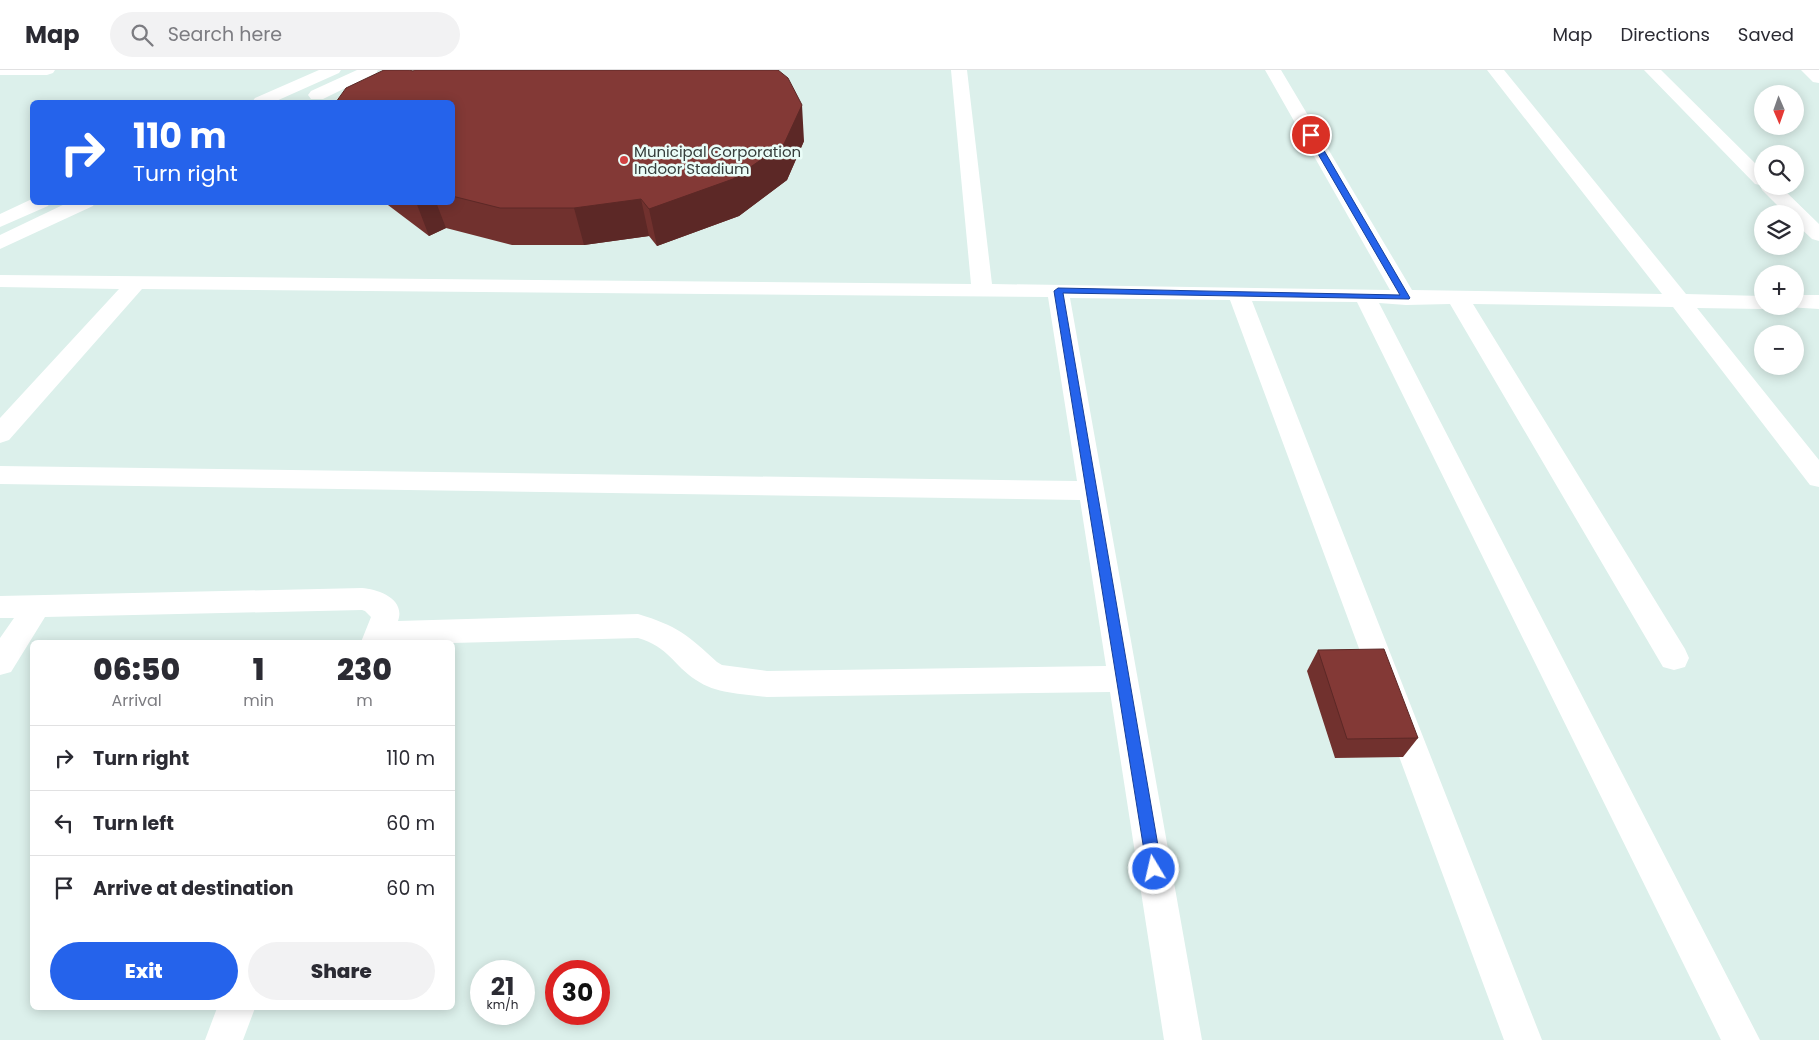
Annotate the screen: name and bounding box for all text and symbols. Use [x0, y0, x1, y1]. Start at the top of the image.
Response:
search box [110, 12, 460, 57]
text: Map [25, 18, 80, 51]
icon: search [128, 21, 156, 49]
text: Search here [168, 21, 282, 48]
text: Map [1553, 22, 1592, 47]
text: Directions [1620, 22, 1710, 47]
text: Saved [1738, 22, 1794, 47]
north arrow [1754, 85, 1804, 135]
map controls [1754, 85, 1804, 375]
text: 110 m [133, 111, 227, 160]
pin [1290, 114, 1332, 156]
icon: right [50, 120, 115, 185]
icon: arrive [1297, 121, 1325, 149]
place label: Municipal Corporation Indoor Stadium [634, 141, 801, 179]
button: search [1754, 145, 1804, 195]
marker: Municipal Corporation Indoor Stadium [618, 154, 630, 166]
text: Turn right [133, 158, 238, 189]
button: layers [1754, 205, 1804, 255]
button: + [1754, 265, 1804, 315]
button: − [1754, 325, 1804, 375]
text: 06:50 [93, 648, 180, 691]
text: 1 [253, 648, 264, 691]
text: 230 [337, 648, 392, 691]
text: Arrival [111, 689, 162, 712]
text: min [243, 689, 274, 712]
text: m [356, 689, 373, 712]
icon: right [50, 744, 78, 772]
text: Turn right [93, 745, 189, 772]
text: 110 m [386, 745, 435, 772]
icon: left [50, 809, 78, 837]
text: Turn left [93, 810, 174, 837]
text: 60 m [386, 810, 435, 837]
position arrow [1127, 842, 1179, 894]
icon: arrive [50, 874, 78, 902]
text: Arrive at destination [93, 875, 294, 902]
text: 60 m [386, 875, 435, 902]
button: Exit [50, 942, 238, 1000]
button: Share [248, 942, 435, 1000]
speed limit sign: 30 [545, 960, 610, 1025]
text: 21 [491, 969, 514, 1004]
text: km/h [487, 996, 518, 1013]

